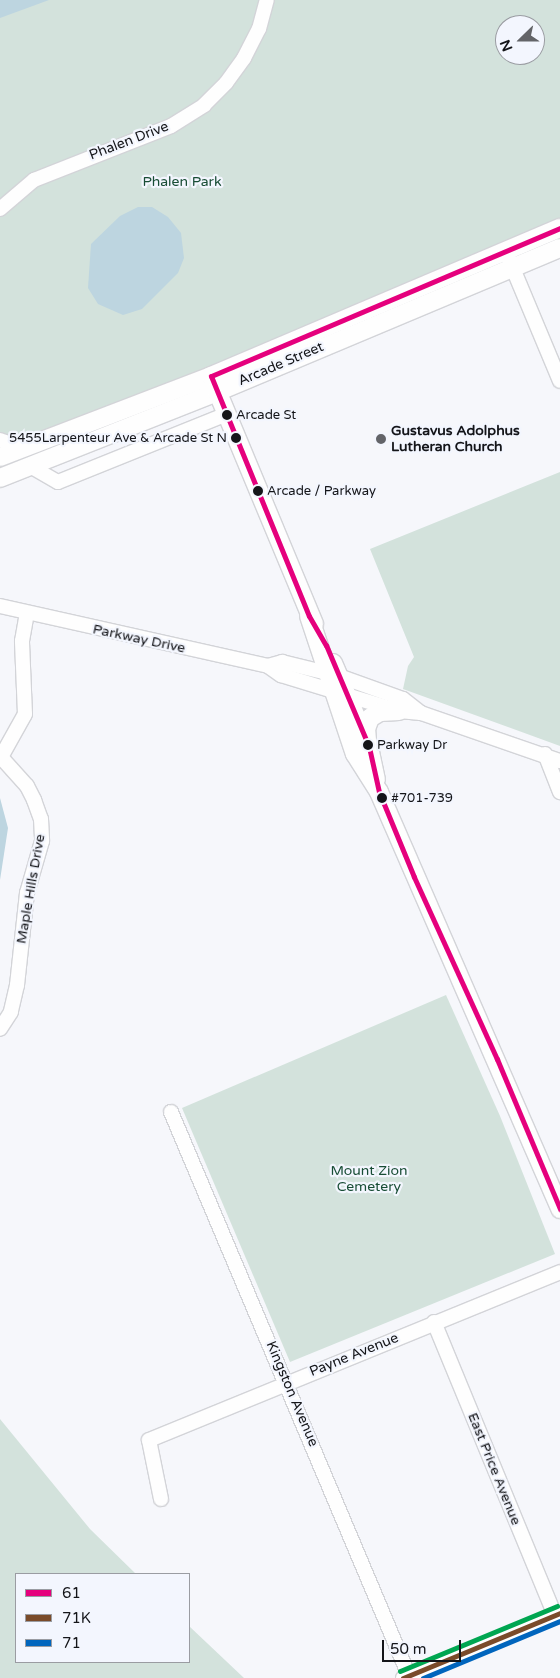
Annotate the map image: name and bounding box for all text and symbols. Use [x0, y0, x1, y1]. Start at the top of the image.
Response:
north arrow [495, 15, 545, 65]
text: N [497, 37, 517, 54]
street label: Phalen Drive [87, 118, 171, 164]
park label: Phalen Park [142, 174, 222, 190]
street label: Arcade Street [236, 338, 326, 390]
place label: Arcade St [236, 407, 296, 423]
marker: Arcade St [222, 410, 232, 420]
place label: Gustavus Adolphus Lutheran Church [391, 423, 520, 456]
place label: 5455Larpenteur Ave & Arcade St N [9, 430, 227, 446]
marker: 5455Larpenteur Ave & Arcade St N [231, 433, 241, 443]
marker: Gustavus Adolphus Lutheran Church [375, 433, 387, 445]
place label: Arcade / Parkway [267, 483, 376, 499]
marker: Arcade / Parkway [253, 486, 263, 496]
street label: Parkway Drive [91, 621, 187, 657]
place label: Parkway Dr [377, 737, 447, 753]
marker: Parkway Dr [363, 740, 373, 750]
place label: #701-739 [391, 790, 453, 806]
marker: #701-739 [377, 793, 387, 803]
street label: Maple Hills Drive [13, 833, 49, 945]
park label: Mount Zion Cemetery [330, 1163, 408, 1196]
street label: Payne Avenue [307, 1330, 401, 1380]
street label: Kingston Avenue [262, 1339, 322, 1449]
street label: East Price Avenue [464, 1410, 524, 1528]
legend [15, 1573, 190, 1663]
text: 61 [62, 1584, 81, 1602]
text: 71K [62, 1609, 91, 1627]
scale bar [385, 1630, 464, 1662]
text: 71 [62, 1634, 81, 1652]
text: 50 m [390, 1640, 427, 1658]

